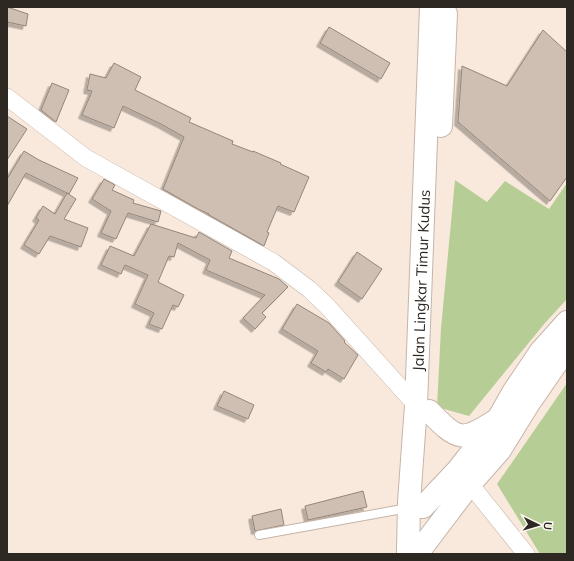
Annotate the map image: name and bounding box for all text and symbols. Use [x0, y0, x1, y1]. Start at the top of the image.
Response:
street label: Jalan Lingkar Timur Kudus [408, 189, 434, 372]
north arrow [518, 505, 558, 545]
text: U [541, 521, 555, 531]

